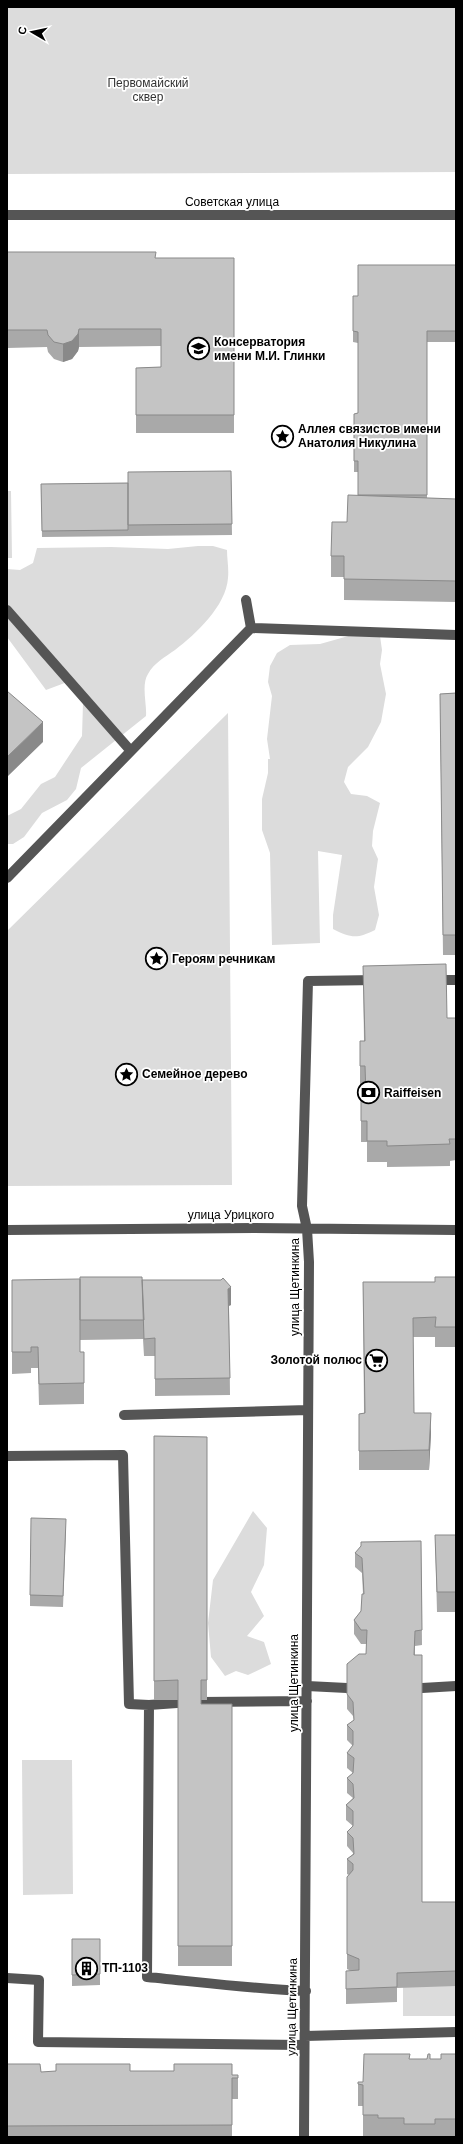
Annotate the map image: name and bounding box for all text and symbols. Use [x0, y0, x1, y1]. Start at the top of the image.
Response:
north arrow [12, 12, 52, 52]
text: С [16, 26, 29, 35]
park label: Первомайский сквер [107, 76, 189, 104]
street label: Советская улица [185, 195, 279, 209]
place label: Консерватория имени М.И. Глинки [214, 335, 325, 363]
school or university icon: Консерватория имени М.И. Глинки [185, 336, 211, 362]
place label: Аллея связистов имени Анатолия Никулина [298, 422, 441, 450]
place icon: Аллея связистов имени Анатолия Никулина [269, 423, 295, 449]
place icon: Героям речникам [143, 946, 169, 972]
place label: Героям речникам [172, 952, 276, 966]
place icon: Семейное дерево [114, 1061, 140, 1087]
place label: Семейное дерево [142, 1067, 248, 1081]
bank icon: Raiffeisen [356, 1080, 382, 1106]
place label: Raiffeisen [384, 1086, 441, 1100]
street label: улица Урицкого [188, 1208, 275, 1222]
street label: улица Щетинкина [288, 1238, 302, 1336]
supermarket icon: Золотой полюс [364, 1347, 390, 1373]
place label: Золотой полюс [271, 1353, 362, 1367]
street label: улица Щетинкина [287, 1634, 301, 1732]
building icon: ТП-1103 [73, 1955, 99, 1981]
street label: улица Щетинкина [284, 1958, 300, 2056]
place label: ТП-1103 [102, 1961, 148, 1975]

